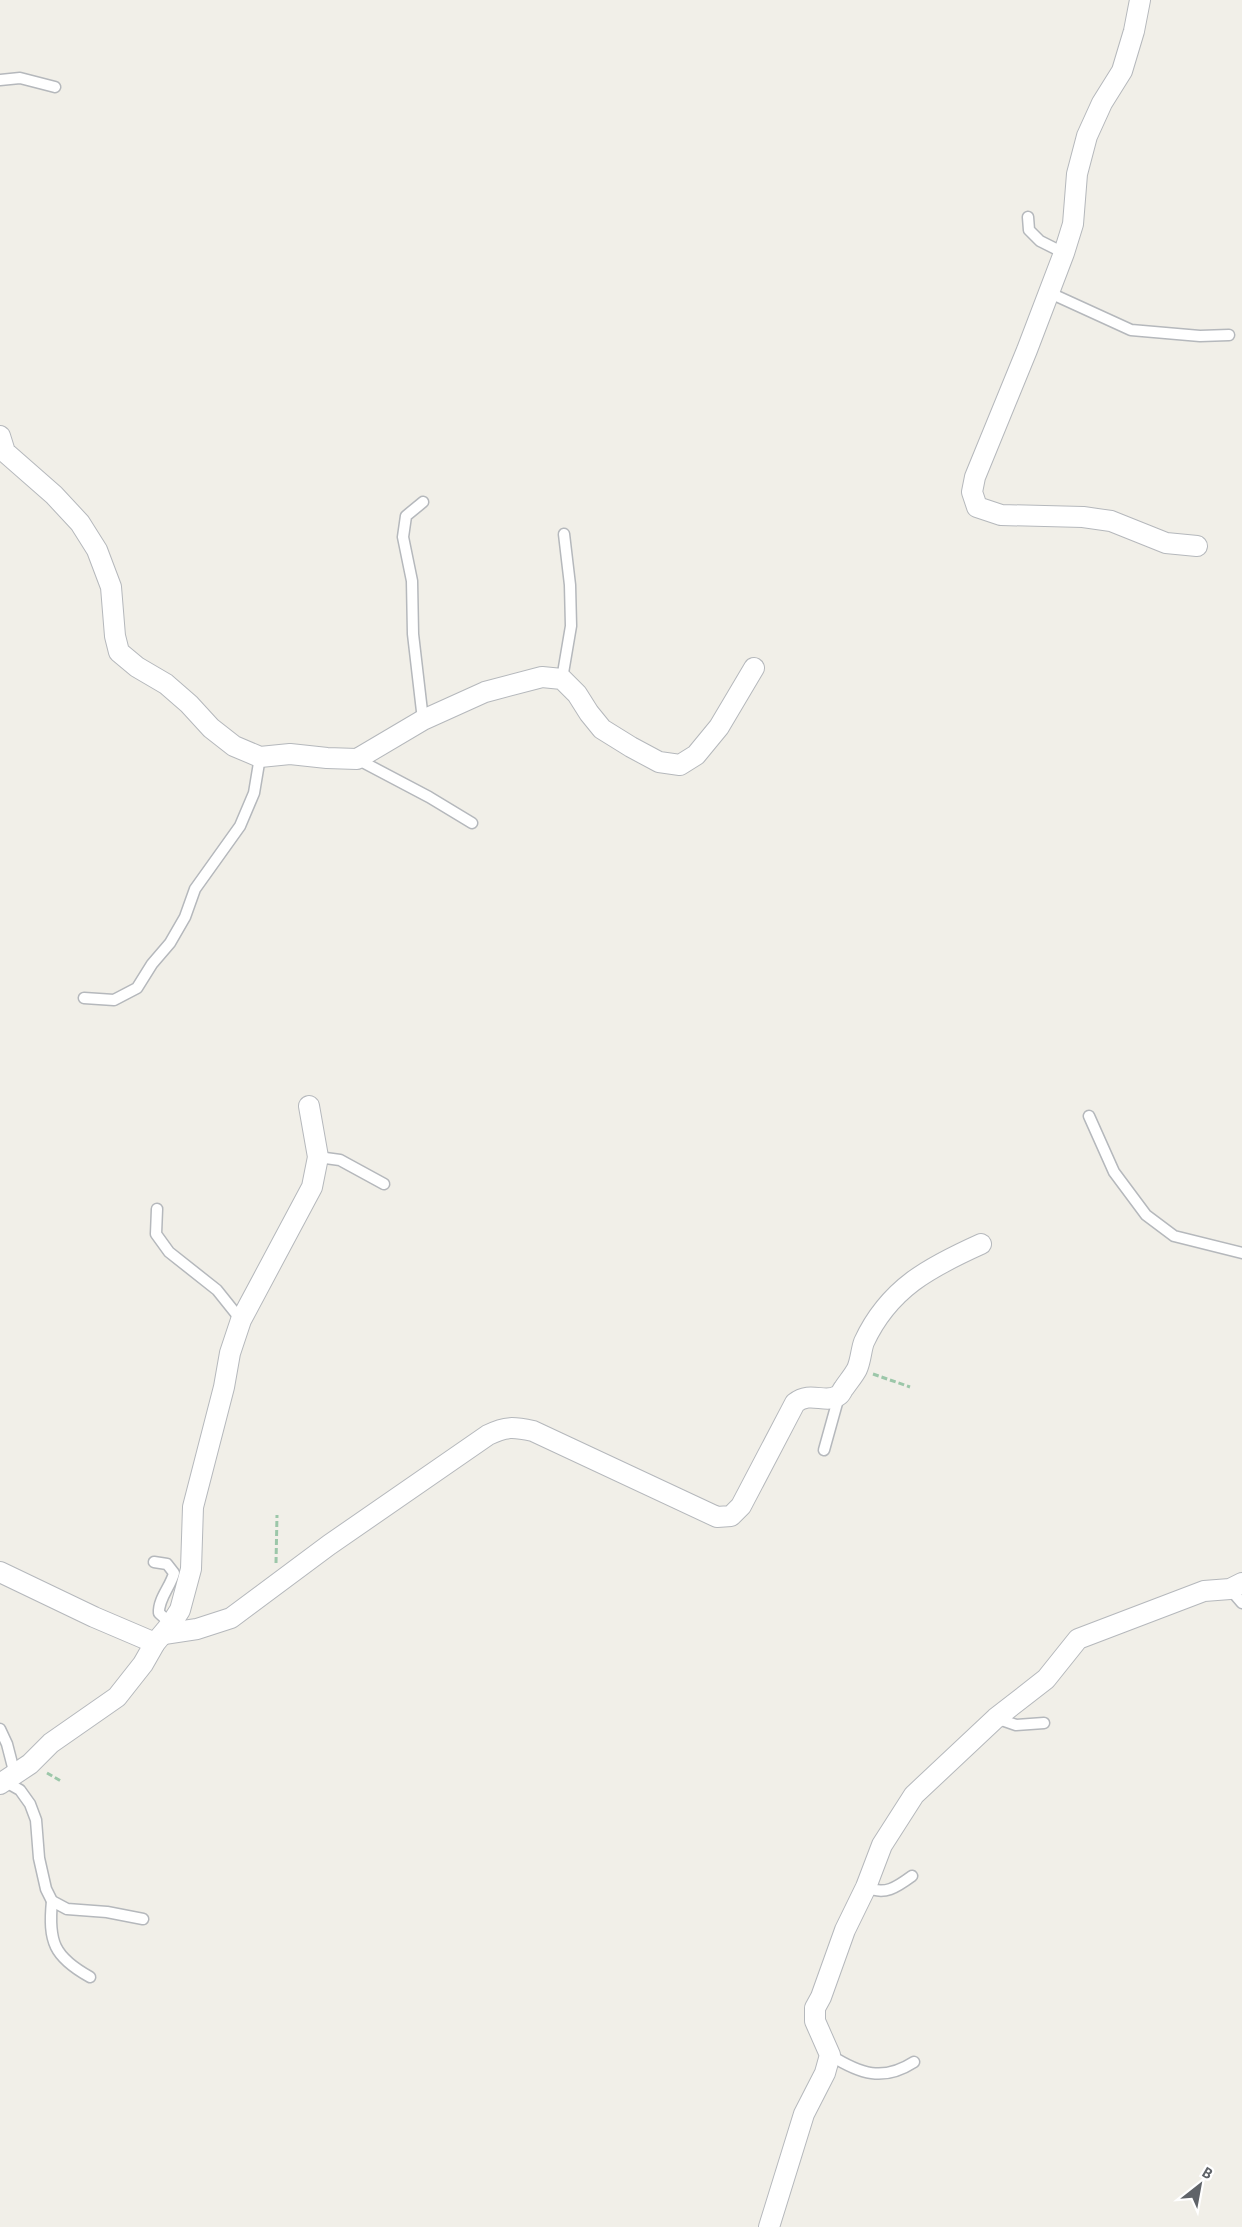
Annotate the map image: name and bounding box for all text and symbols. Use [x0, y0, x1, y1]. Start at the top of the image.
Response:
north arrow [1170, 2155, 1230, 2215]
text: B [1199, 2164, 1215, 2182]

